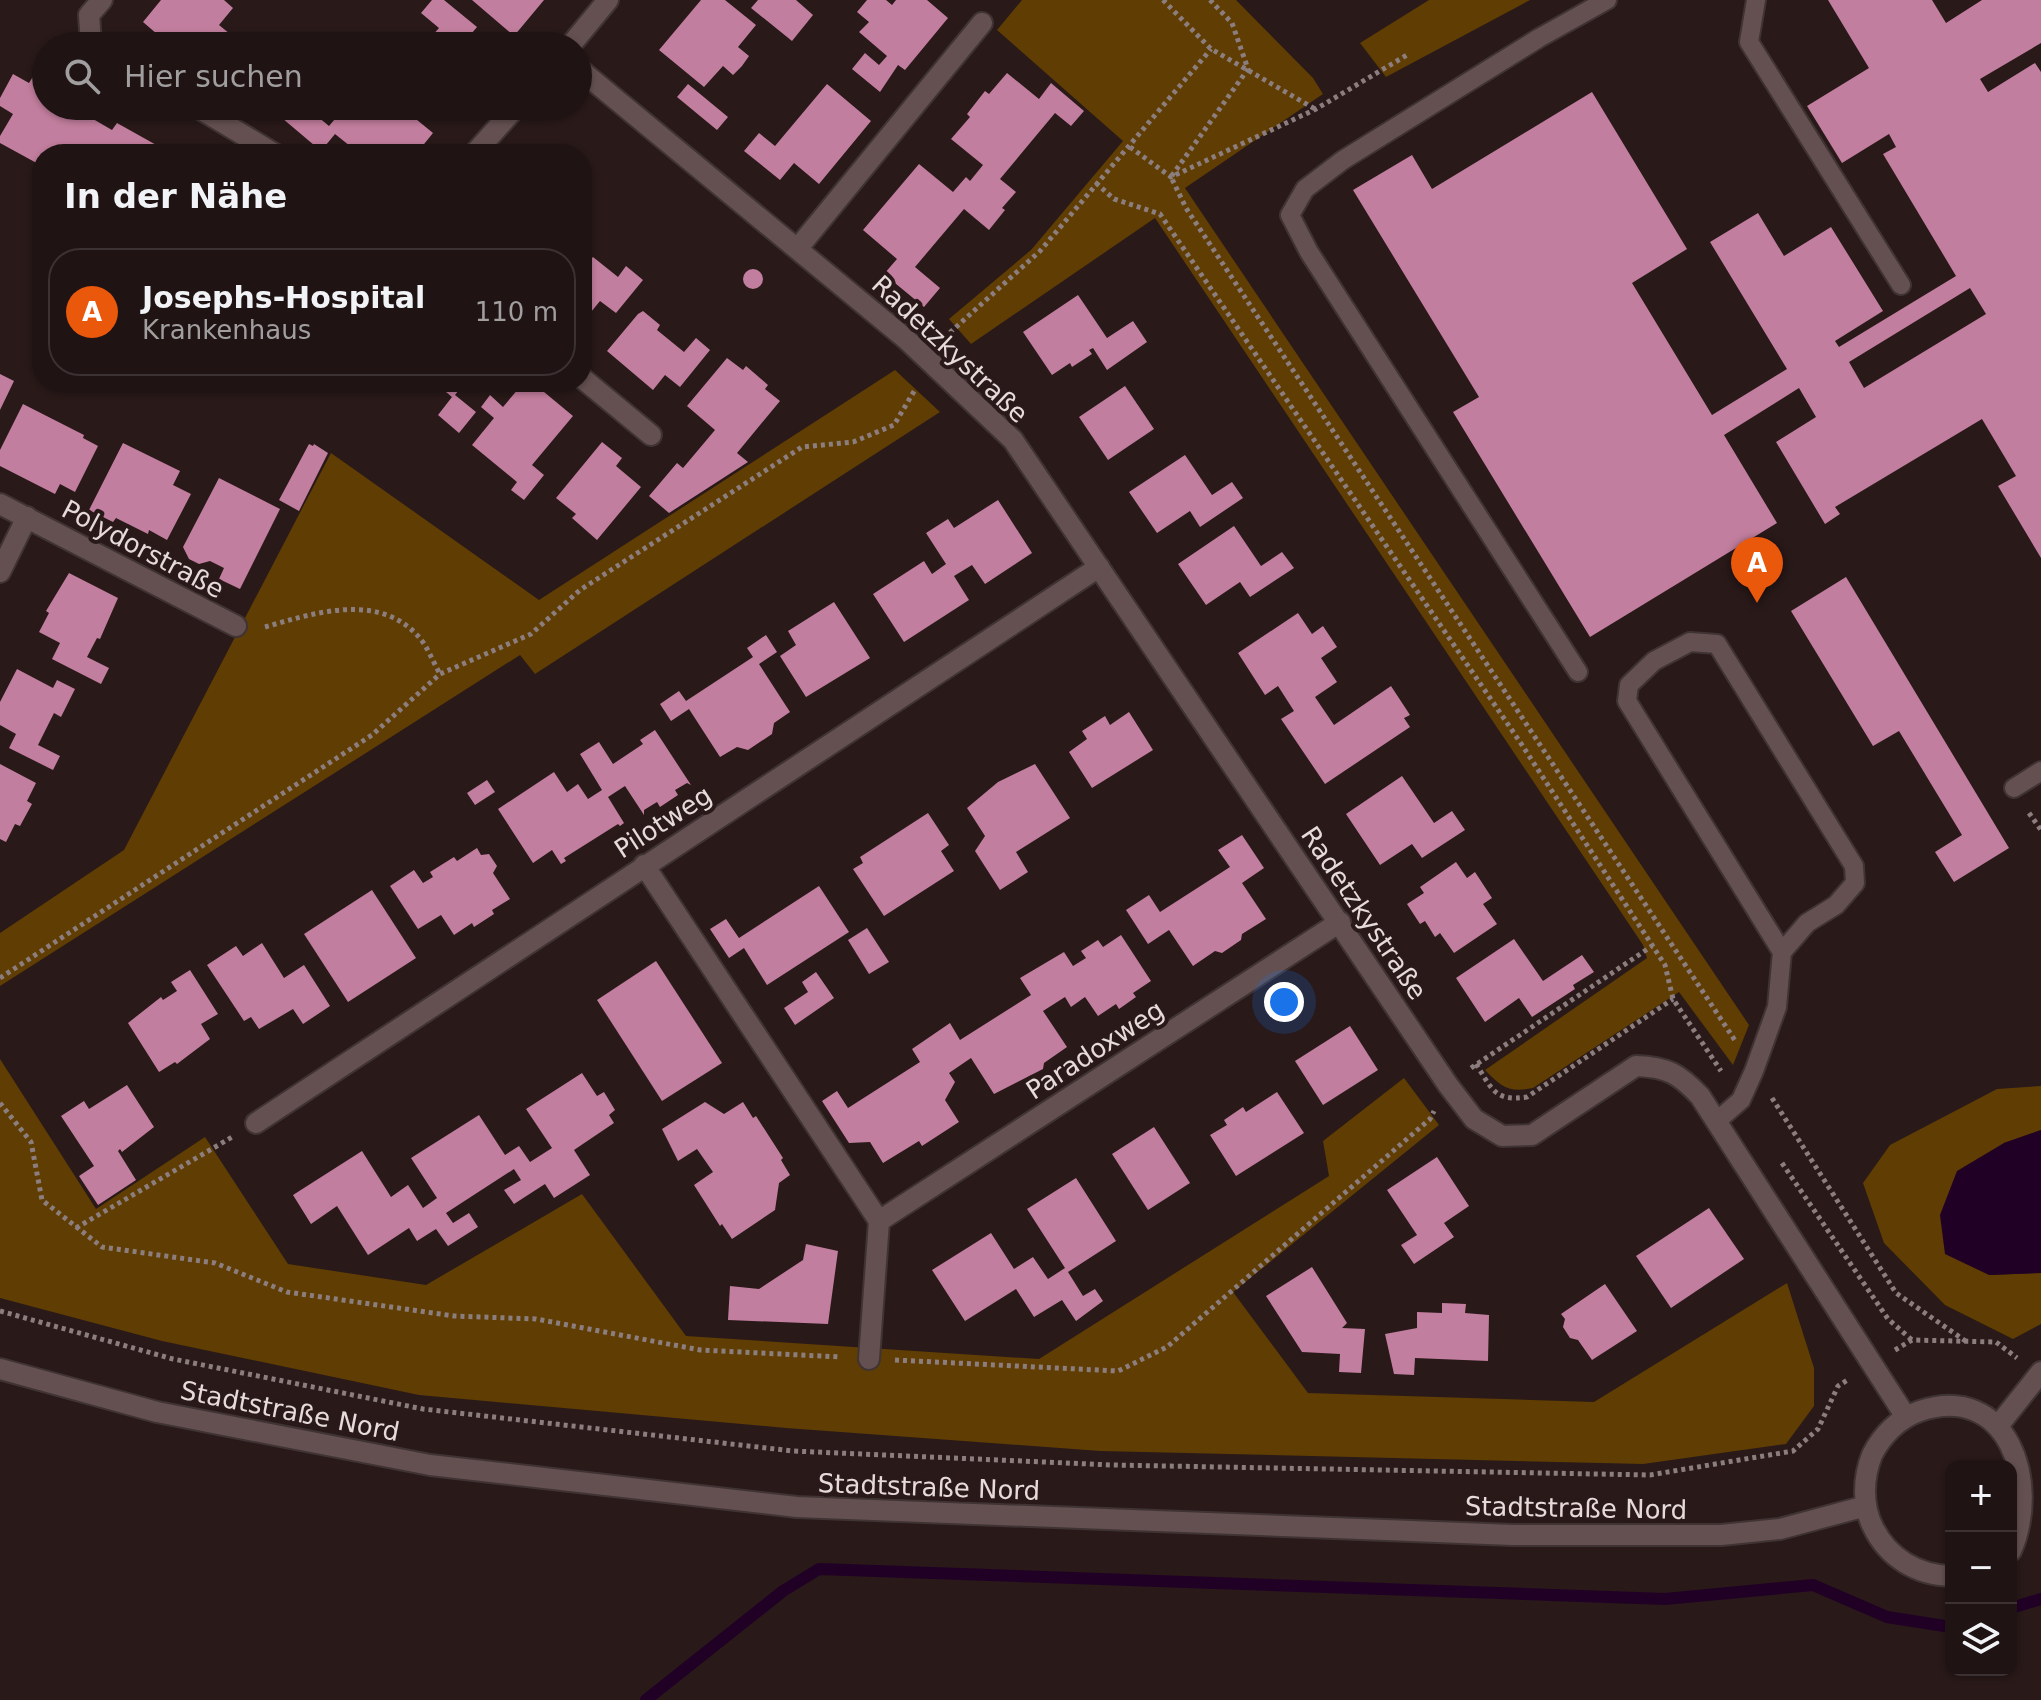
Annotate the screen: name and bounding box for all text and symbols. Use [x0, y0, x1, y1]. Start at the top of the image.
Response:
search box [32, 32, 592, 120]
icon: search [60, 54, 104, 98]
text: Hier suchen [124, 59, 303, 94]
text: In der Nähe [64, 176, 287, 216]
street label: Radetzkystraße [866, 269, 1034, 429]
text: Josephs-Hospital [142, 280, 425, 315]
text: A [82, 297, 102, 327]
text: 110 m [475, 297, 558, 327]
text: Krankenhaus [142, 315, 311, 345]
street label: Polydorstraße [57, 494, 229, 604]
pin: A [1731, 537, 1783, 603]
street label: Pilotweg [609, 780, 717, 864]
street label: Radetzkystraße [1295, 821, 1433, 1005]
your location [1264, 982, 1304, 1022]
street label: Paradoxweg [1021, 994, 1169, 1106]
street label: Stadtstraße Nord [178, 1375, 402, 1447]
map controls [1945, 1460, 2017, 1676]
button: + [1945, 1460, 2017, 1532]
street label: Stadtstraße Nord [817, 1468, 1041, 1506]
street label: Stadtstraße Nord [1465, 1491, 1687, 1525]
button: − [1945, 1532, 2017, 1604]
button: layers [1945, 1604, 2017, 1676]

